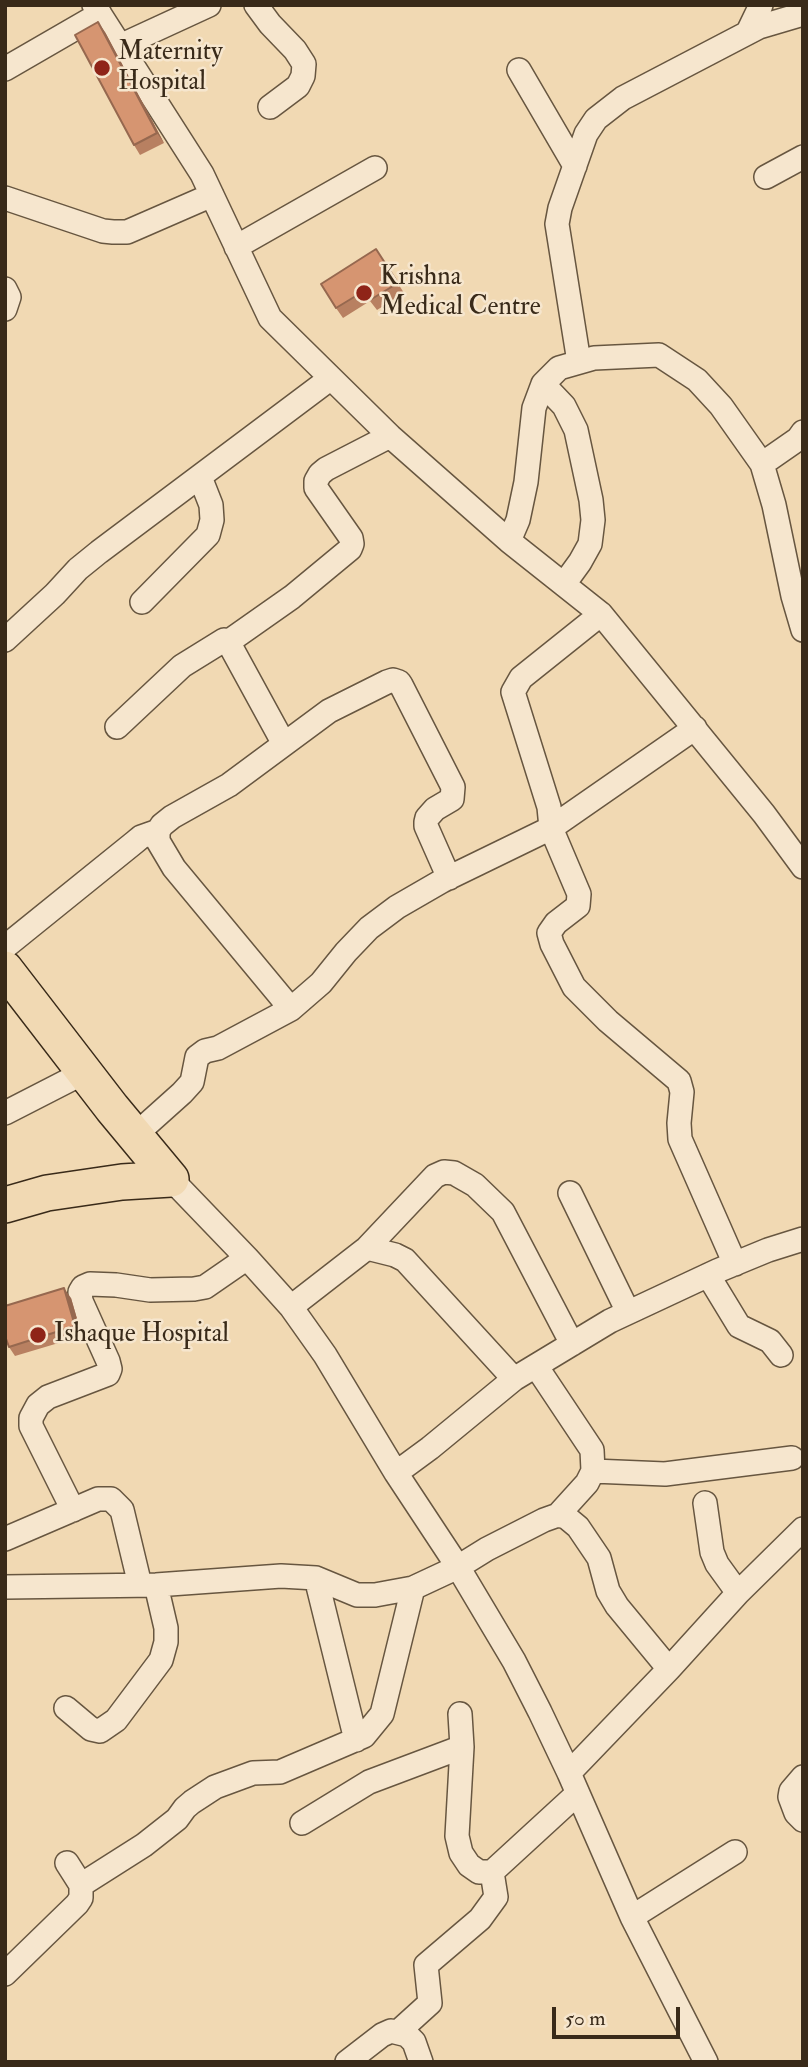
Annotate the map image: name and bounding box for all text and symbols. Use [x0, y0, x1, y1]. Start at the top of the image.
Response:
place label: Maternity Hospital [118, 37, 223, 98]
marker: Maternity Hospital [92, 58, 112, 78]
place label: Krishna Medical Centre [380, 262, 541, 324]
marker: Krishna Medical Centre [354, 283, 374, 303]
place label: Ishaque Hospital [54, 1319, 229, 1351]
marker: Ishaque Hospital [28, 1325, 48, 1345]
scale bar [556, 1994, 684, 2038]
text: 50 m [565, 2005, 606, 2032]

